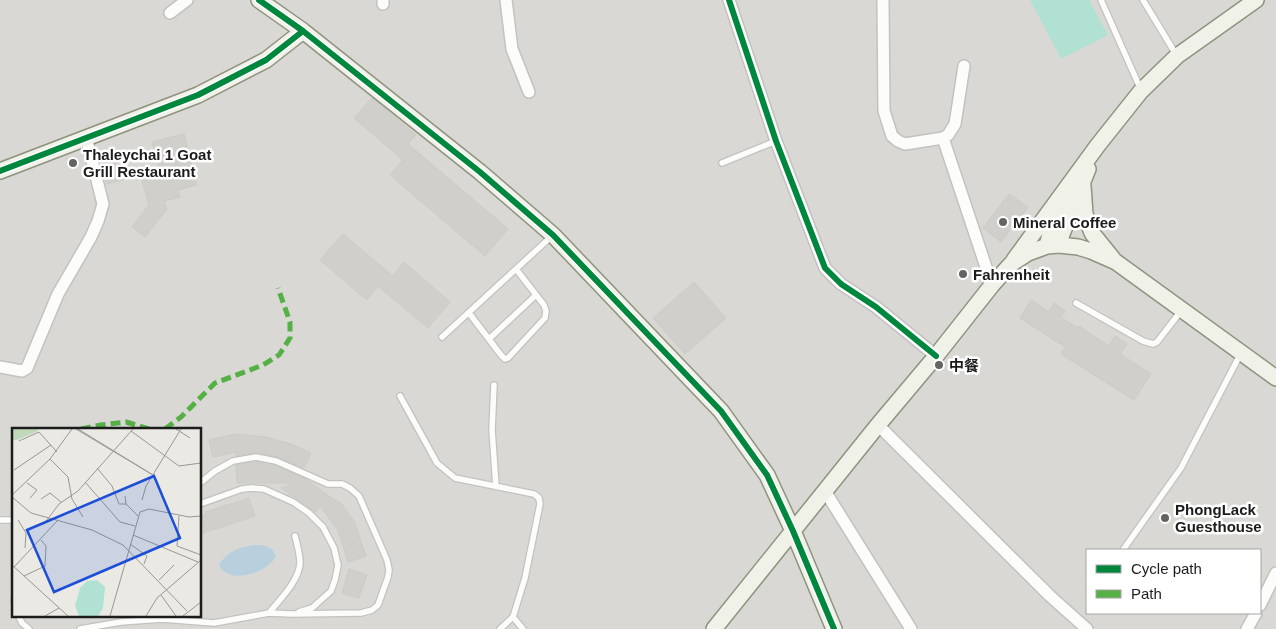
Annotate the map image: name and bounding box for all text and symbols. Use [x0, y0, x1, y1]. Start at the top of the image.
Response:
place label: Thaleychai 1 Goat Grill Restaurant [83, 146, 211, 180]
marker: Thaleychai 1 Goat Grill Restaurant [67, 157, 79, 169]
place label: Mineral Coffee [1013, 214, 1116, 231]
marker: Mineral Coffee [997, 216, 1009, 228]
place label: Fahrenheit [973, 266, 1050, 283]
marker: Fahrenheit [957, 268, 969, 280]
place label: 中餐 [949, 357, 979, 374]
marker: 中餐 [933, 359, 945, 371]
inset map [12, 428, 201, 616]
place label: PhongLack Guesthouse [1175, 501, 1262, 535]
marker: PhongLack Guesthouse [1159, 512, 1171, 524]
legend [1086, 549, 1261, 614]
text: Cycle path [1131, 560, 1202, 577]
text: Path [1131, 585, 1162, 602]

